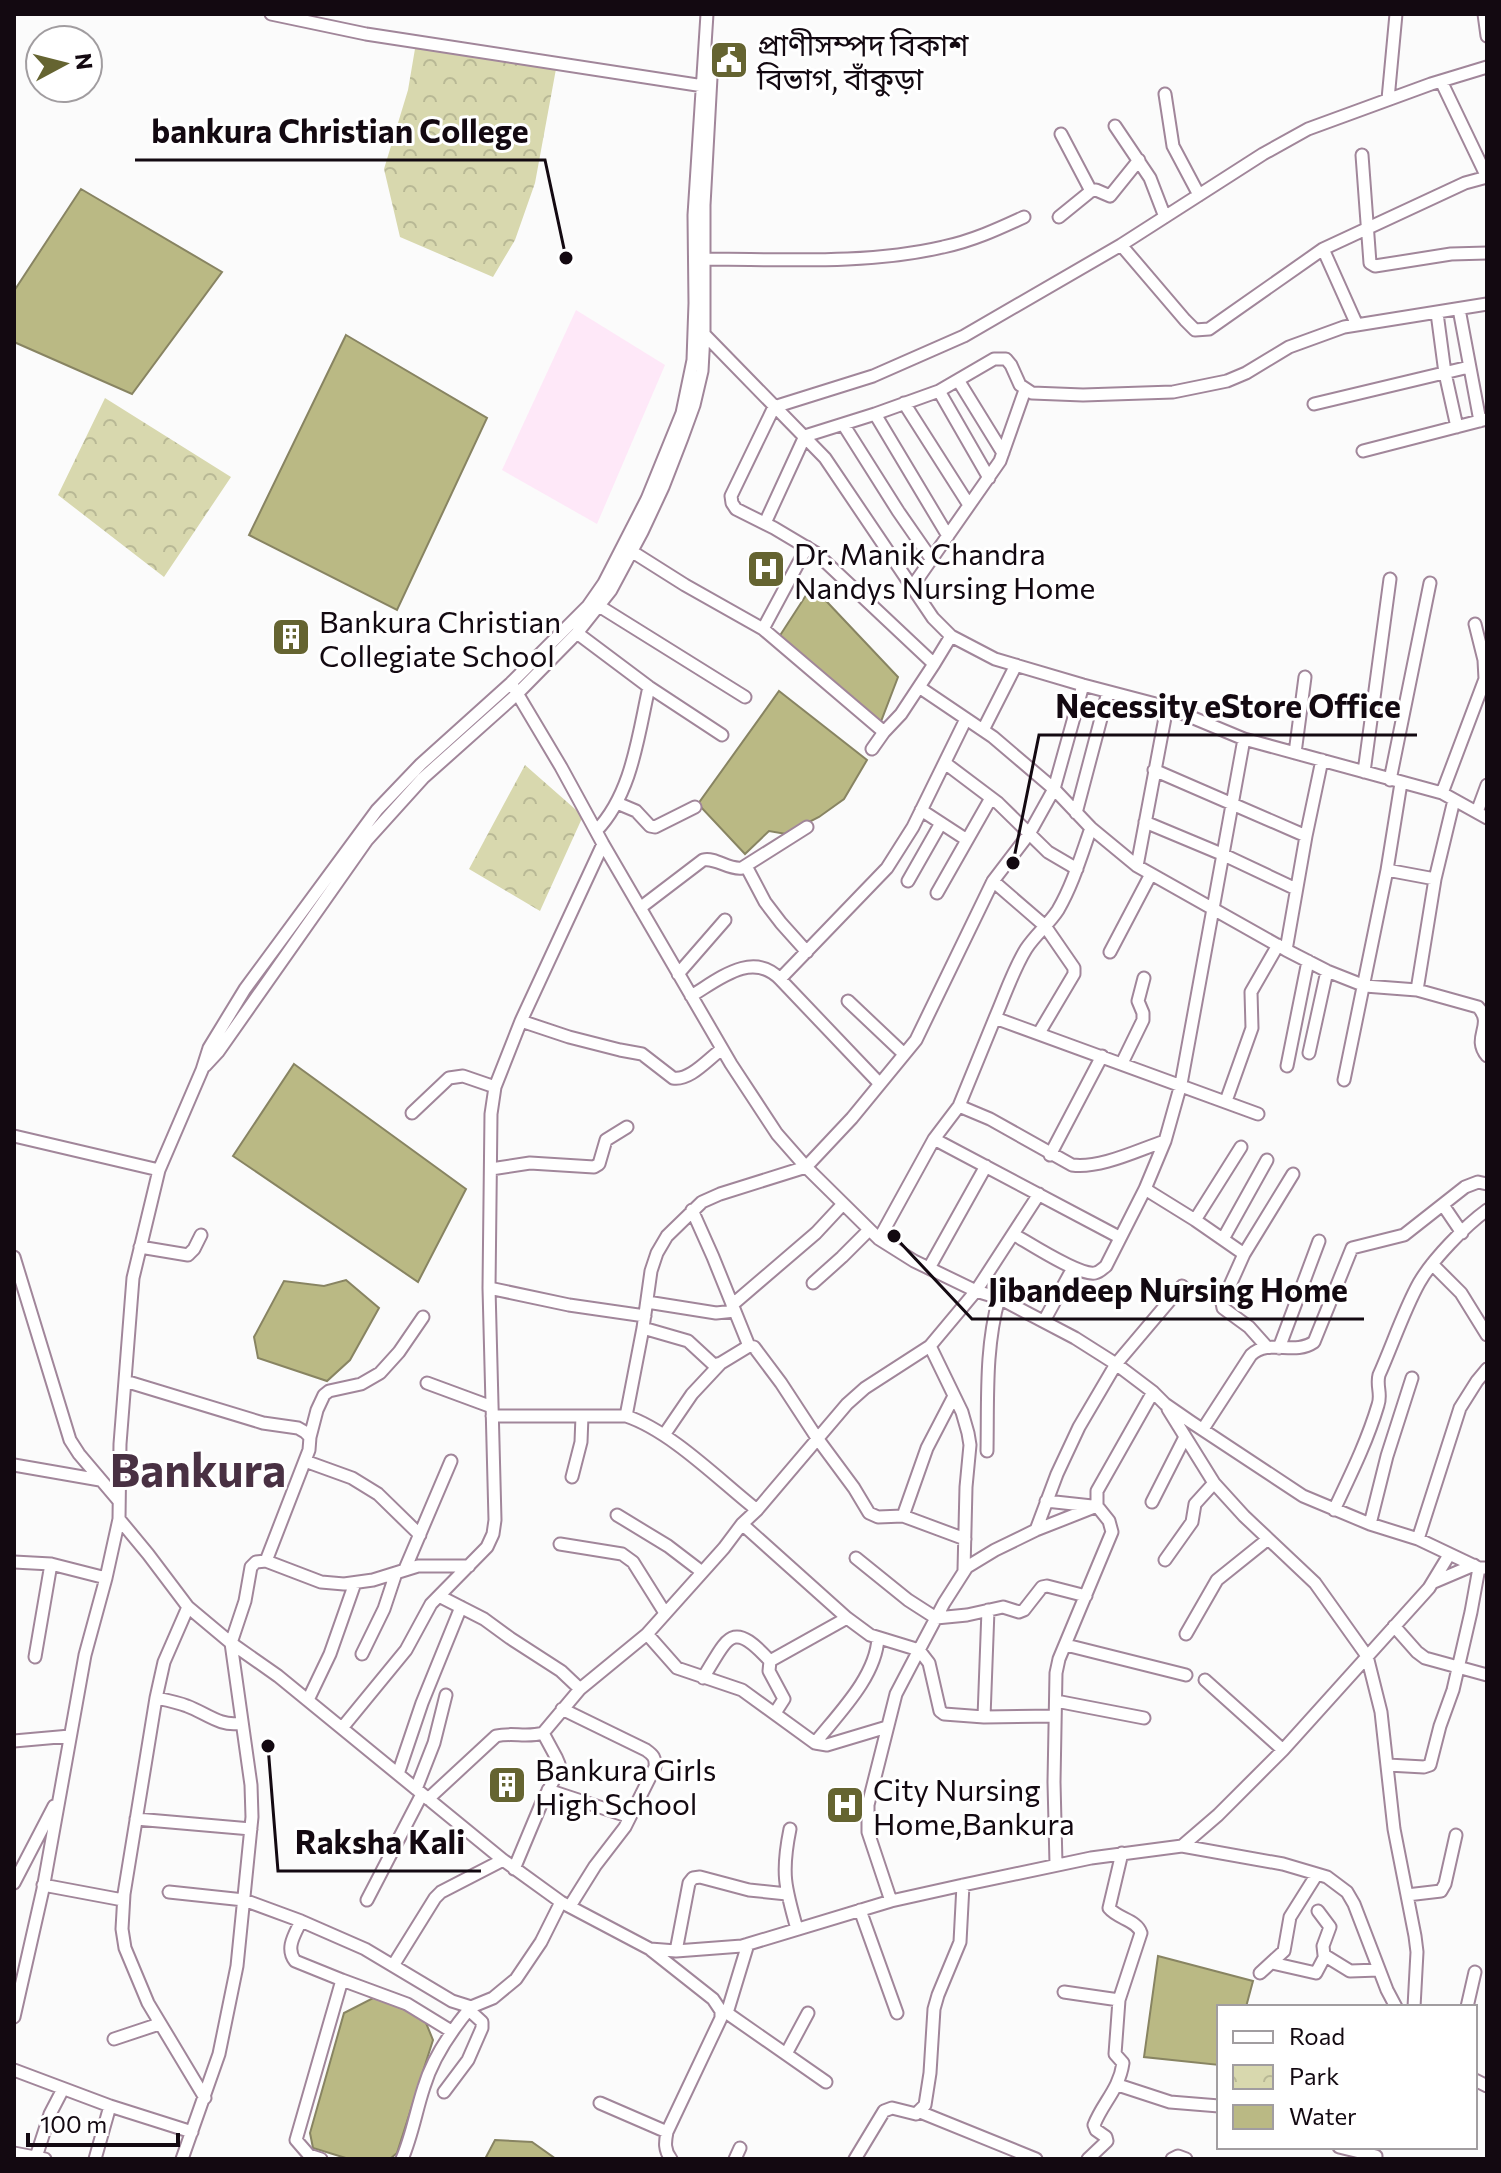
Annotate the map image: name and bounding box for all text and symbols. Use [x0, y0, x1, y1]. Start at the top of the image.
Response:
north arrow [24, 24, 104, 104]
place label: প্রাণীসম্পদ বিকাশ বিভাগ, বাঁকুড়া [756, 25, 969, 97]
public building icon: প্রাণীসম্পদ বিকাশ বিভাগ, বাঁকুড়া [708, 39, 750, 81]
text: N [70, 52, 99, 71]
callout: bankura Christian College [135, 104, 545, 160]
text: bankura Christian College [151, 110, 529, 150]
place label: Dr. Manik Chandra Nandys Nursing Home [794, 534, 1095, 605]
hospital icon: Dr. Manik Chandra Nandys Nursing Home [745, 548, 787, 590]
place label: Bankura Christian Collegiate School [319, 602, 561, 673]
building icon: Bankura Christian Collegiate School [270, 616, 312, 658]
callout: Necessity eStore Office [1039, 679, 1417, 735]
text: Necessity eStore Office [1055, 685, 1401, 725]
callout: Jibandeep Nursing Home [972, 1263, 1364, 1319]
text: Jibandeep Nursing Home [988, 1269, 1348, 1309]
district label: Bankura [110, 1440, 286, 1496]
place label: Bankura Girls High School [535, 1750, 716, 1821]
building icon: Bankura Girls High School [486, 1764, 528, 1806]
place label: City Nursing Home,Bankura [873, 1770, 1075, 1841]
hospital icon: City Nursing Home,Bankura [824, 1784, 866, 1826]
callout: Raksha Kali [278, 1815, 481, 1871]
text: Raksha Kali [295, 1821, 465, 1861]
legend [1217, 2005, 1477, 2149]
text: Road [1289, 2021, 1345, 2050]
text: Park [1289, 2061, 1339, 2090]
scale bar [28, 2097, 178, 2147]
text: Water [1289, 2101, 1357, 2130]
text: 100 m [40, 2109, 107, 2138]

